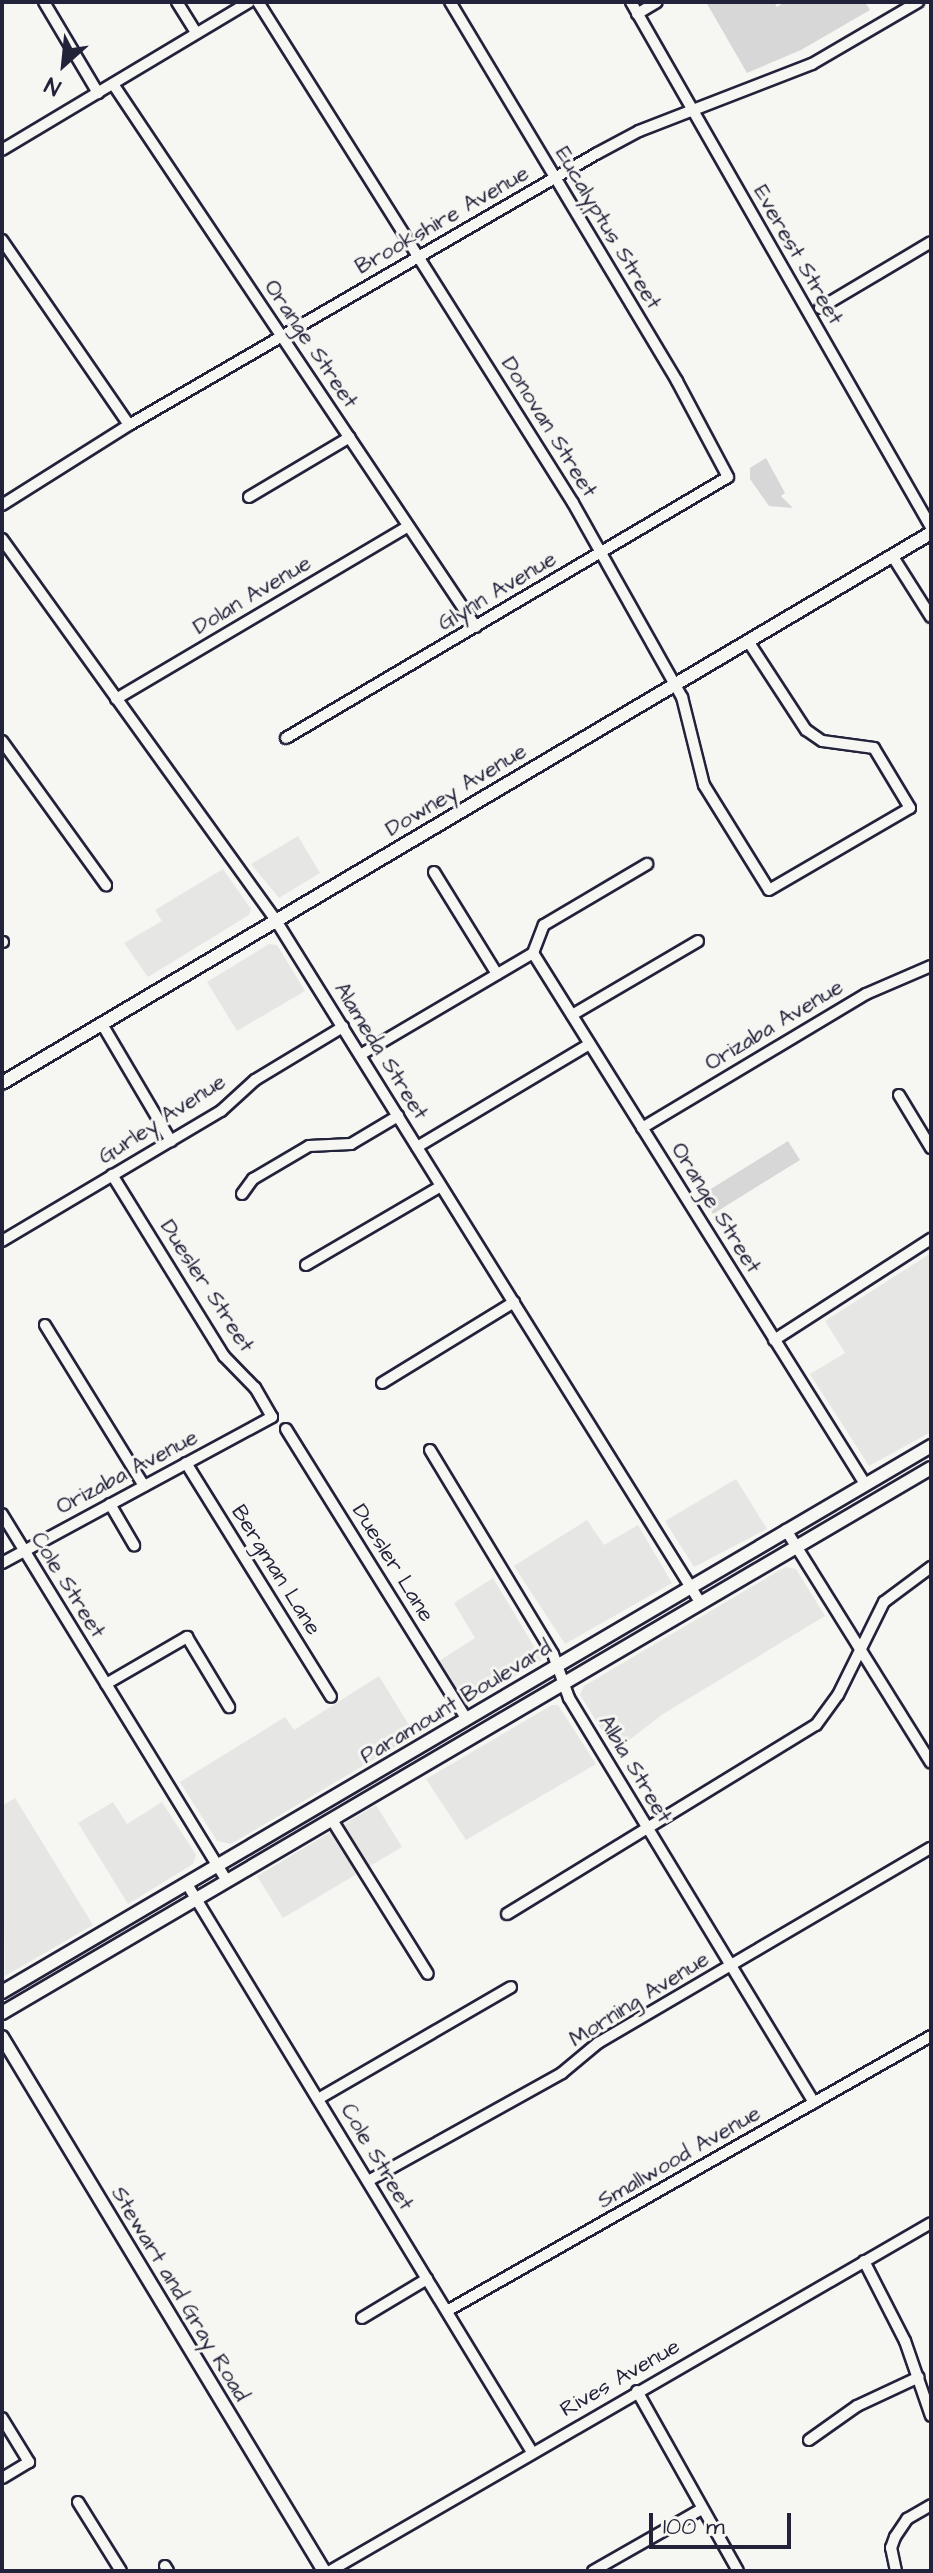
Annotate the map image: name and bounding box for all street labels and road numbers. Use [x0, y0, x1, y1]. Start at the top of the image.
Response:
street label: Eucalyptus Street [549, 142, 667, 314]
street label: Brookshire Avenue [351, 160, 533, 280]
street label: Everest Street [747, 180, 849, 330]
street label: Orange Street [258, 275, 364, 413]
street label: Donovan Street [495, 352, 603, 502]
street label: Glynn Avenue [433, 545, 561, 637]
street label: Dolan Avenue [188, 550, 316, 640]
street label: Downey Avenue [381, 738, 531, 842]
street label: Orizaba Avenue [700, 973, 848, 1077]
street label: Alameda Street [328, 977, 434, 1125]
street label: Gurley Avenue [93, 1068, 231, 1170]
street label: Orange Street [665, 1138, 767, 1278]
street label: Duesler Street [154, 1215, 260, 1357]
street label: Orizaba Avenue [52, 1424, 202, 1520]
street label: Duesler Lane [346, 1499, 440, 1627]
street label: Bergman Lane [225, 1500, 327, 1640]
street label: Cole Street [25, 1527, 111, 1643]
street label: Paramount Boulevard [356, 1634, 556, 1770]
street label: Albia Street [592, 1710, 678, 1828]
street label: Morning Avenue [564, 1945, 714, 2053]
street label: Cole Street [335, 2099, 419, 2215]
street label: Smallwood Avenue [593, 2100, 765, 2214]
street label: Stewart and Gray Road [105, 2182, 255, 2406]
street label: Rives Avenue [556, 2333, 684, 2423]

